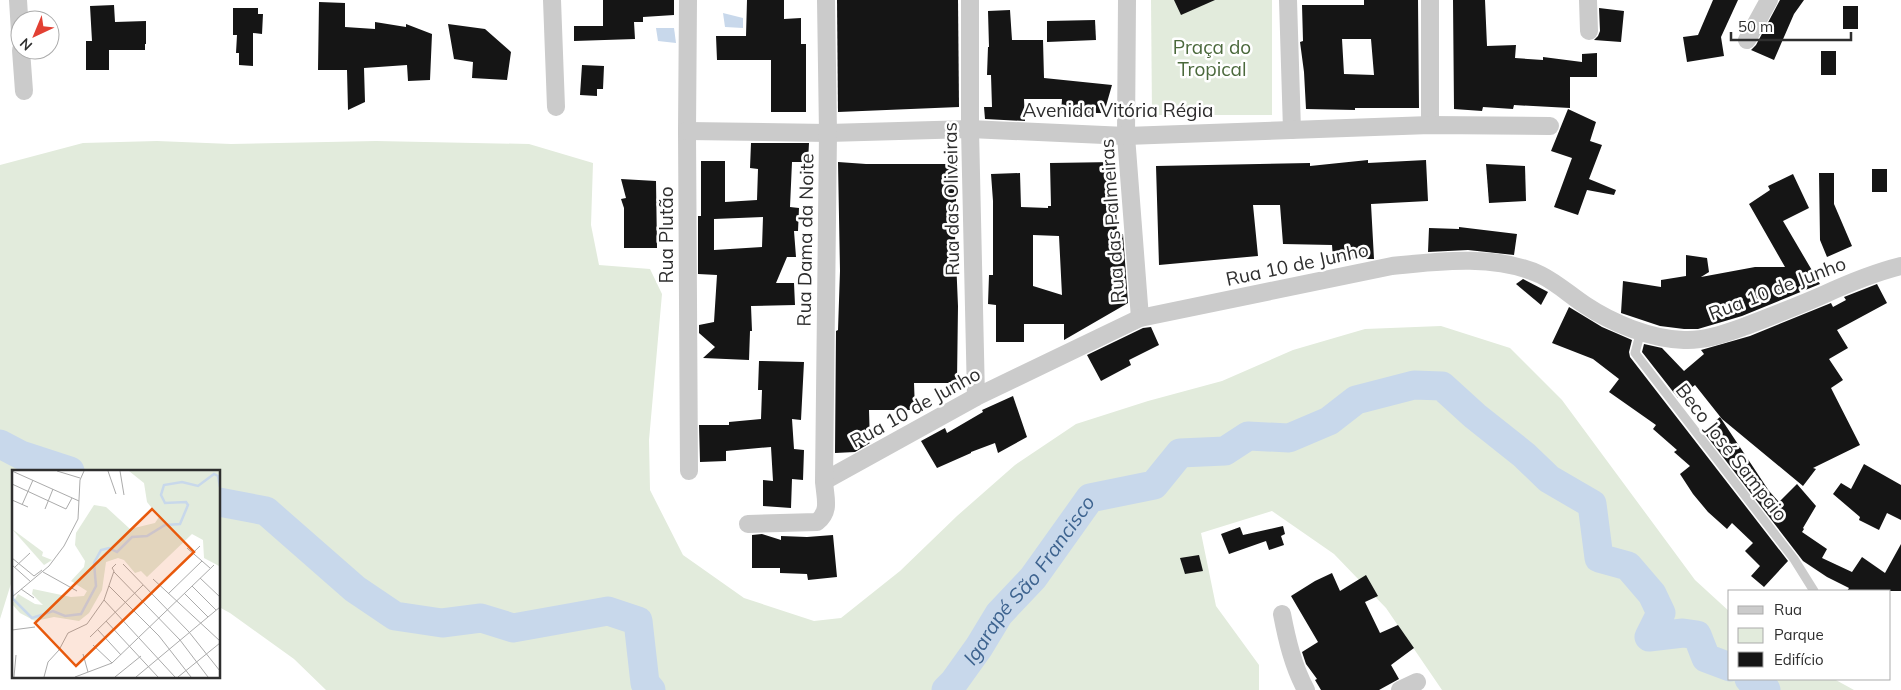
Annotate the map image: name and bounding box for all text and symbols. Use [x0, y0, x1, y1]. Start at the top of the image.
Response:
north arrow [10, 10, 60, 60]
scale bar [1731, 10, 1851, 42]
text: 50 m [1738, 17, 1773, 36]
text: N [16, 34, 36, 54]
park label: Praça do Tropical [1173, 35, 1251, 81]
street label: Avenida Vitória Régia [1023, 98, 1213, 122]
street label: Rua das Oliveiras [938, 122, 964, 276]
street label: Rua das Palmeiras [1094, 138, 1130, 304]
street label: Rua Dama da Noite [791, 153, 819, 327]
street label: Rua Plutão [654, 186, 678, 284]
street label: Rua 10 de Junho [1223, 237, 1371, 291]
street label: Rua 10 de Junho [1705, 251, 1849, 325]
street label: Rua 10 de Junho [846, 361, 984, 453]
street label: Beco José Sampaio [1671, 378, 1793, 526]
inset map [12, 470, 220, 678]
water label: Igarapé São Francisco [957, 490, 1100, 669]
legend [1728, 590, 1891, 680]
text: Rua [1774, 600, 1802, 619]
text: Parque [1774, 625, 1824, 644]
text: Edifício [1774, 650, 1824, 669]

